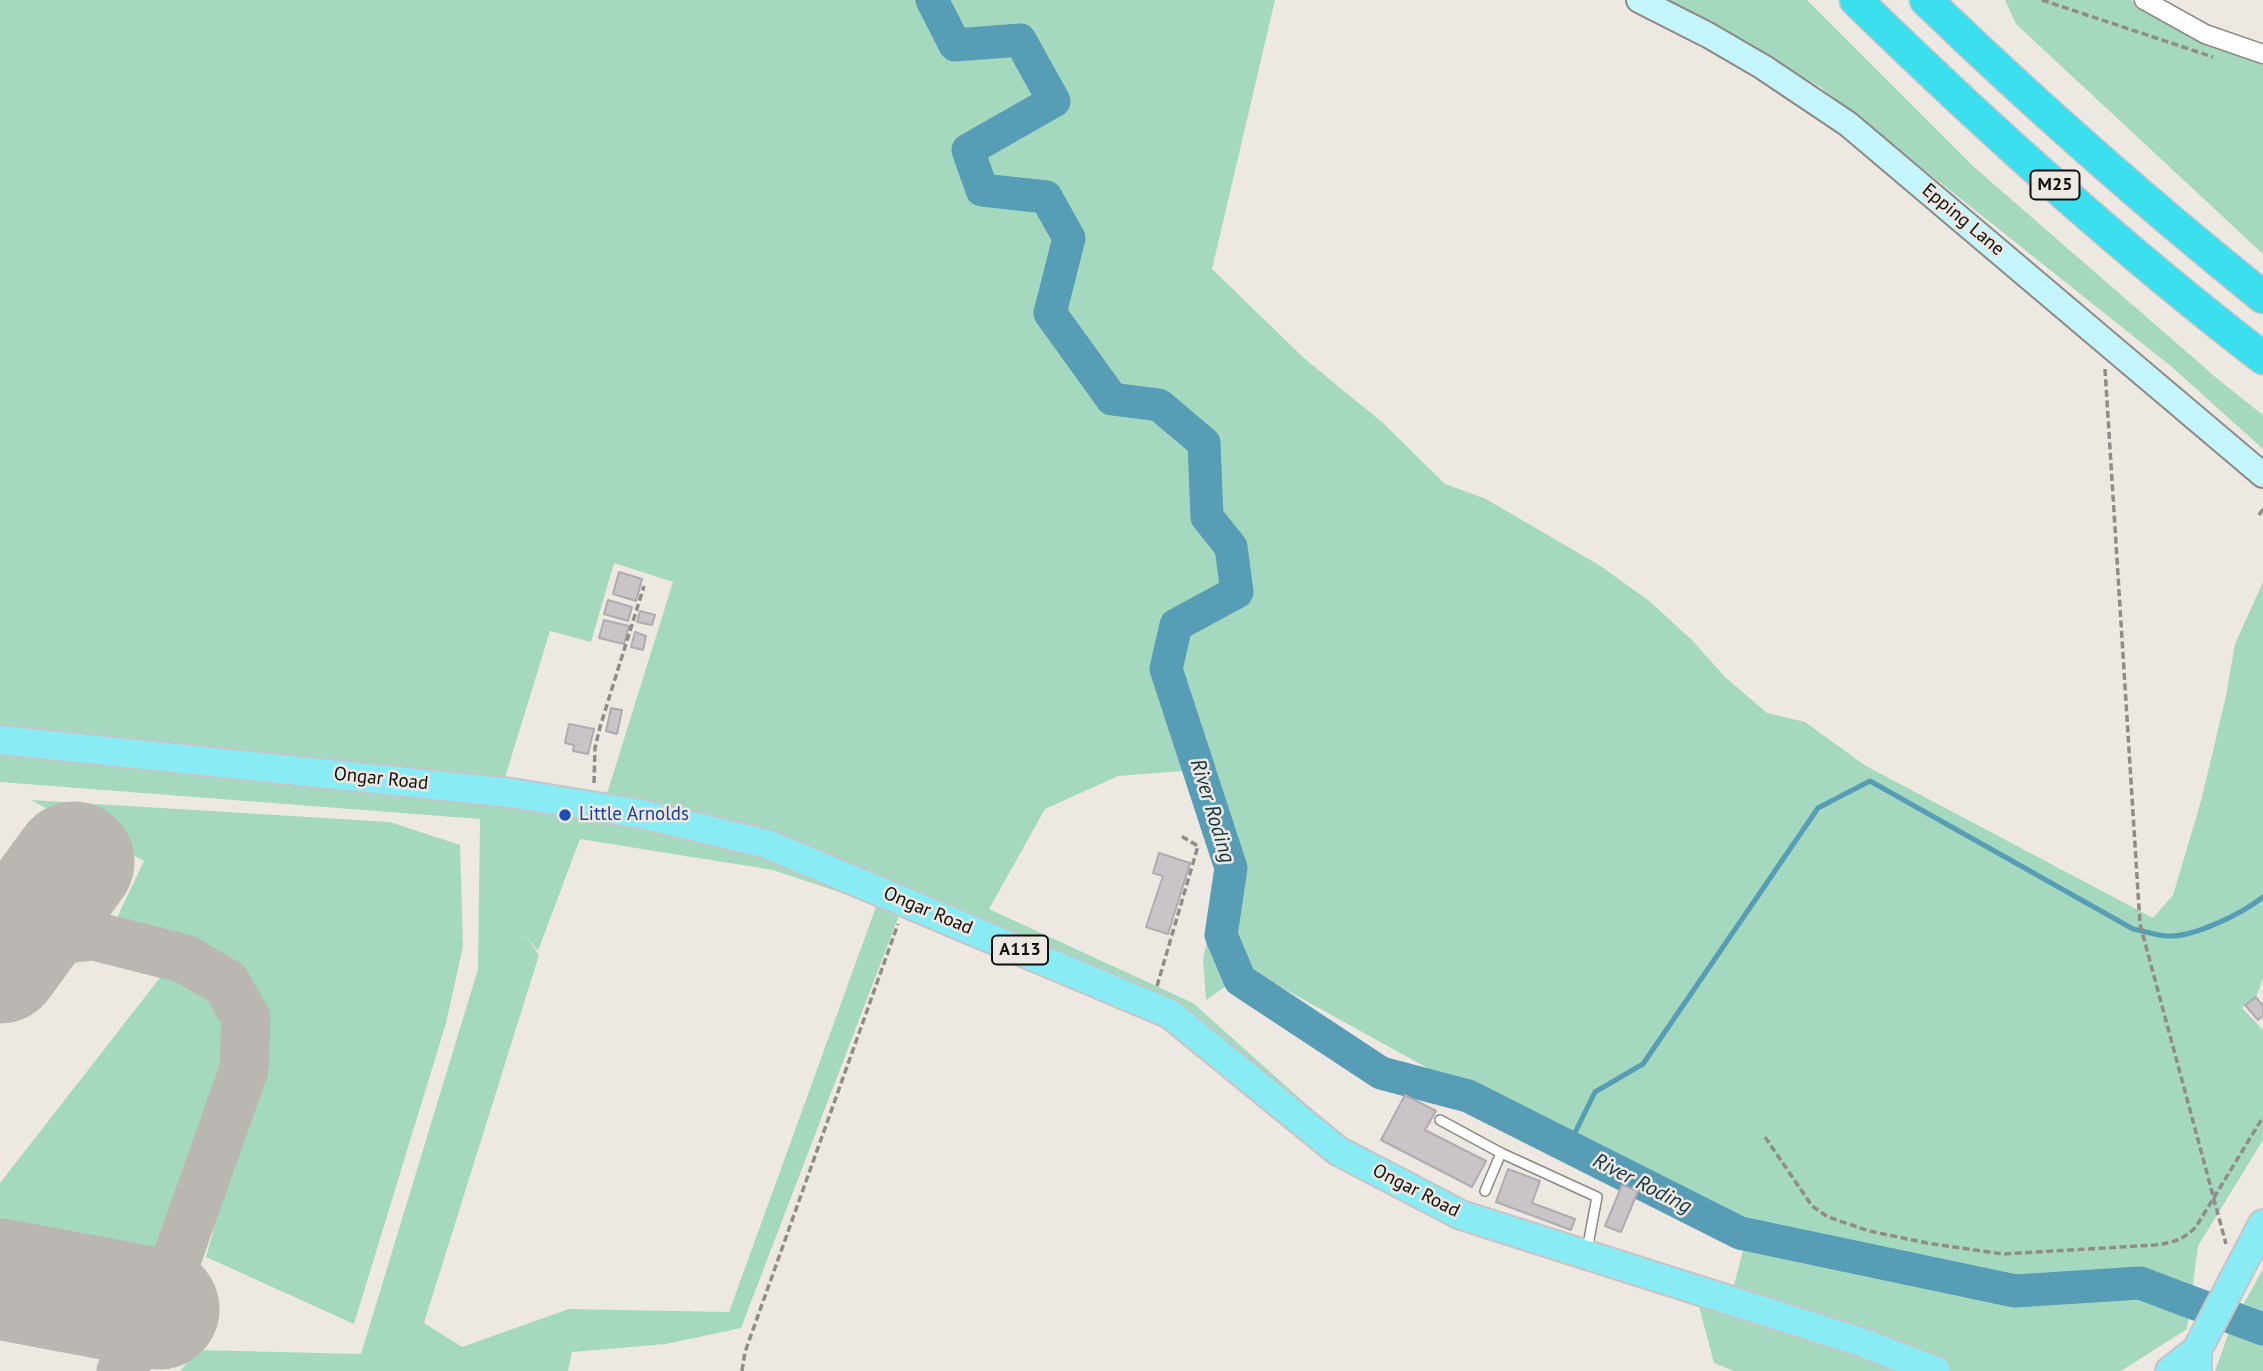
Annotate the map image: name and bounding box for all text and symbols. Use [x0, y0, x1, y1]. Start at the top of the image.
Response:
road number: M25 [2030, 170, 2080, 200]
street label: Epping Lane [1917, 179, 2009, 261]
water label: River Roding [1184, 756, 1240, 866]
street label: Ongar Road [333, 763, 429, 795]
place label: Little Arnolds [579, 804, 689, 826]
marker: Little Arnolds [557, 807, 573, 823]
street label: Ongar Road [880, 882, 976, 940]
road number: A113 [992, 936, 1048, 965]
water label: River Roding [1588, 1148, 1696, 1220]
street label: Ongar Road [1369, 1159, 1463, 1223]

